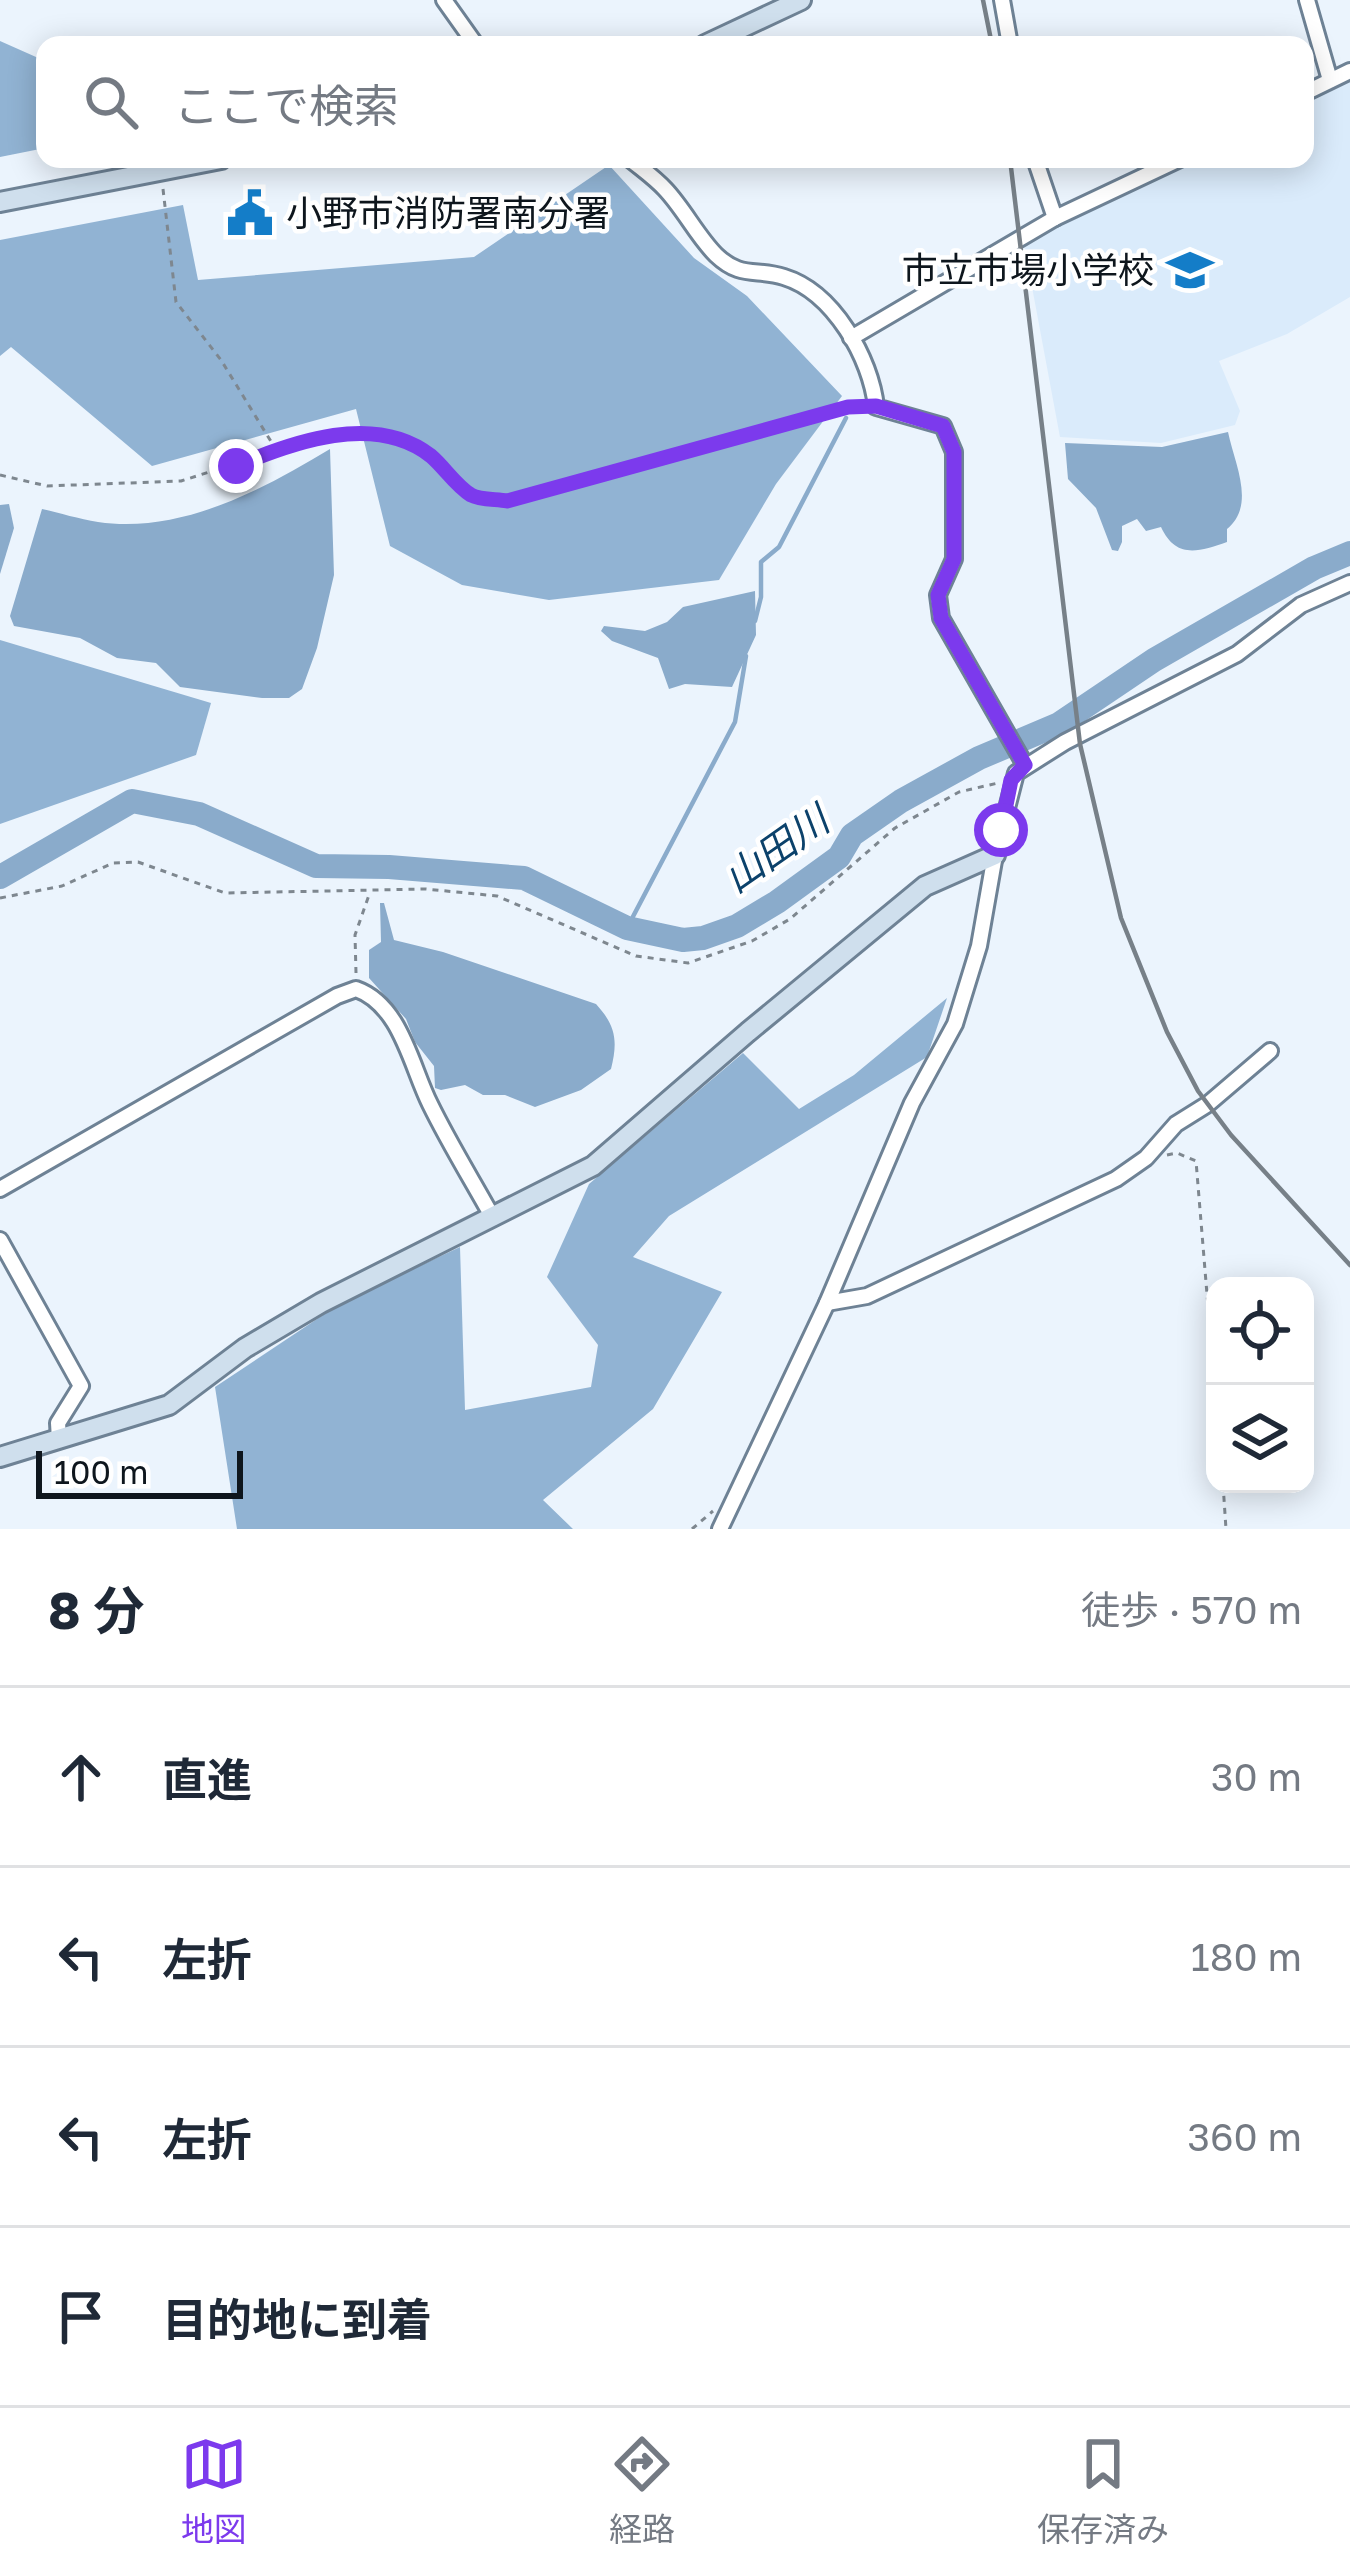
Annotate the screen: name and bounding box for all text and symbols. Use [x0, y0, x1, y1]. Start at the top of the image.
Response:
search box [36, 36, 1314, 168]
icon: search [78, 69, 144, 135]
text: ここで検索 [174, 78, 399, 132]
public building icon: 小野市消防署南分署 [225, 188, 275, 238]
place label: 小野市消防署南分署 [286, 191, 610, 234]
school or university icon: 市立市場小学校 [1165, 245, 1215, 295]
place label: 市立市場小学校 [902, 248, 1154, 291]
route end [209, 439, 263, 493]
water label: 山田川 [714, 793, 840, 901]
route start [974, 803, 1028, 857]
map controls [1206, 1277, 1314, 1493]
button: locate [1206, 1277, 1314, 1385]
button: layers [1206, 1385, 1314, 1493]
scale bar [36, 1445, 243, 1498]
text: 100 m [54, 1452, 148, 1491]
text: 8 分 [48, 1579, 144, 1640]
text: 徒歩 · 570 m [1081, 1586, 1302, 1633]
icon: ahead [48, 1744, 114, 1810]
text: 直進 [162, 1752, 252, 1806]
text: 30 m [1211, 1753, 1302, 1800]
icon: left [48, 1924, 114, 1990]
text: 左折 [162, 1932, 252, 1986]
text: 180 m [1191, 1933, 1302, 1980]
icon: left [48, 2104, 114, 2170]
text: 左折 [162, 2112, 252, 2166]
text: 360 m [1187, 2113, 1302, 2160]
icon: arrive [48, 2284, 114, 2350]
text: 目的地に到着 [162, 2292, 432, 2346]
tab: 地図 [181, 2431, 247, 2551]
tab: 経路 [609, 2431, 675, 2551]
tab: 保存済み [1037, 2431, 1169, 2551]

